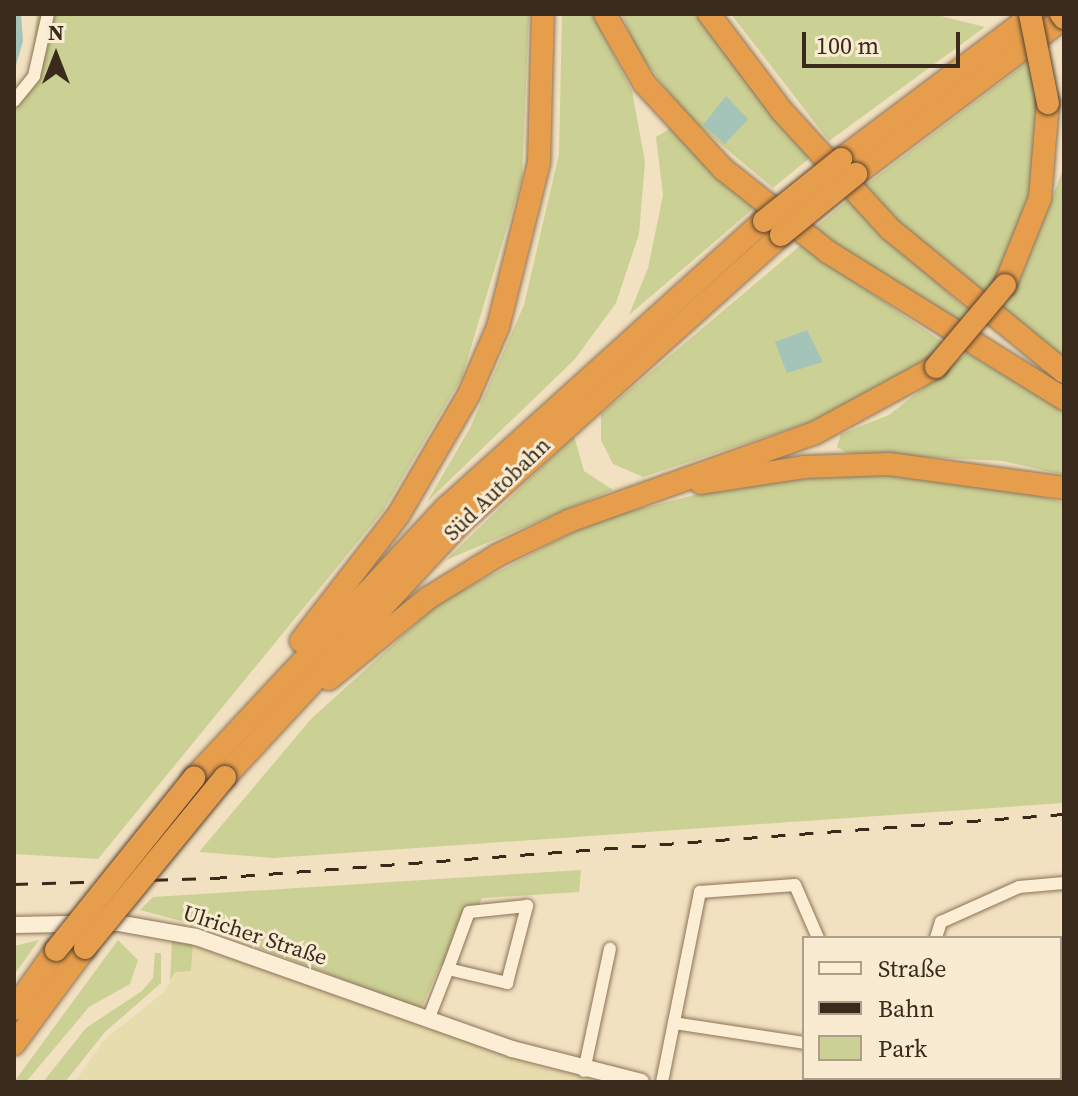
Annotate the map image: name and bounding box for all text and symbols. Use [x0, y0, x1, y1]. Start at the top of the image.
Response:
north arrow [16, 16, 96, 96]
scale bar [806, 16, 964, 66]
text: N [48, 17, 64, 47]
text: 100 m [816, 29, 879, 62]
street label: Süd Autobahn [438, 432, 556, 546]
street label: Ulricher Straße [179, 899, 331, 971]
legend [802, 936, 1062, 1080]
text: Straße [878, 952, 946, 985]
text: Bahn [878, 992, 934, 1025]
text: Park [878, 1032, 927, 1065]

